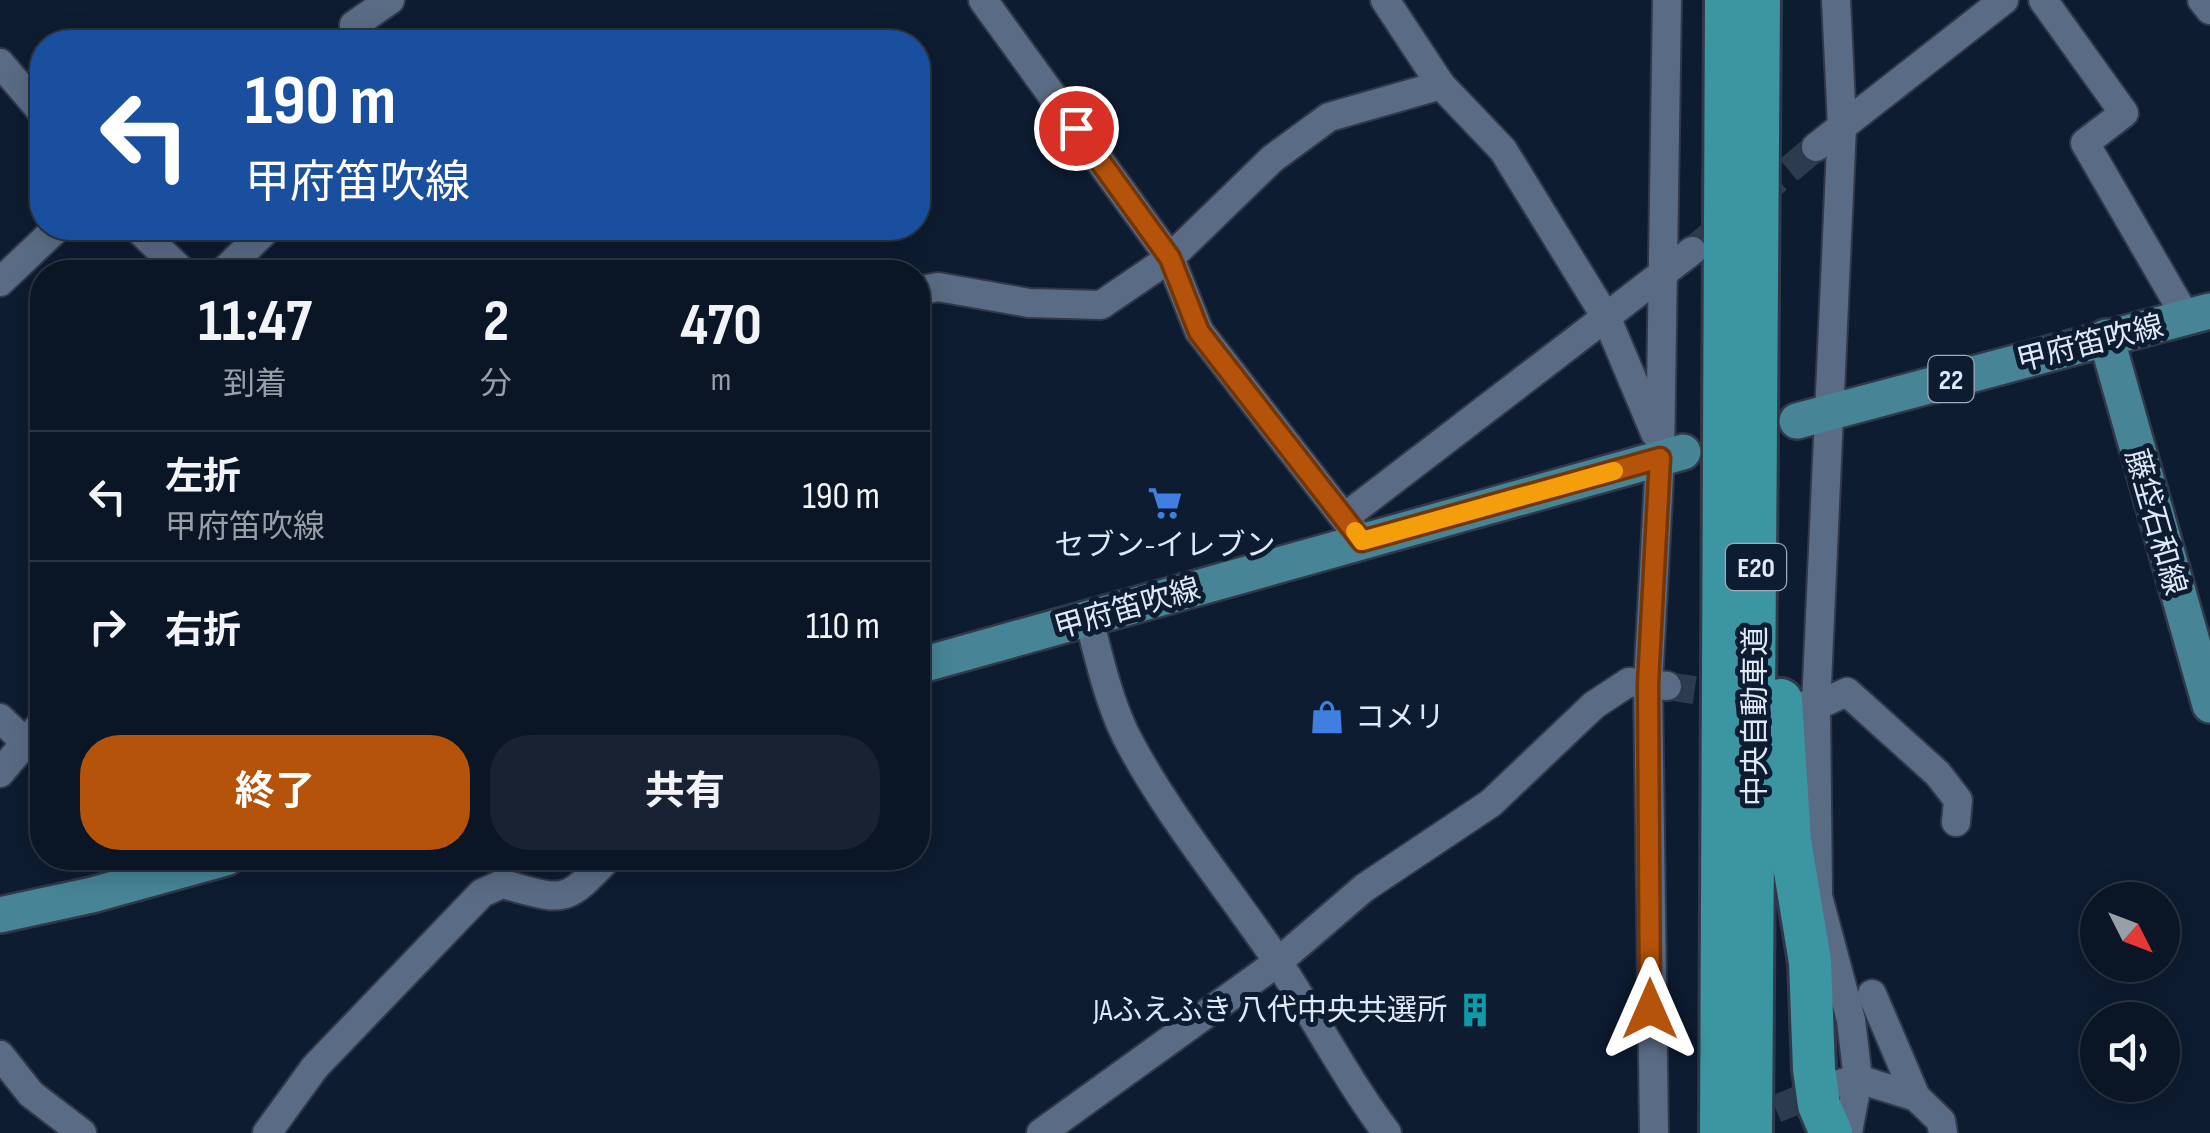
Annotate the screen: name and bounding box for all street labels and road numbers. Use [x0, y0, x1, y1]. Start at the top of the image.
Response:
street label: 甲府笛吹線 [2013, 308, 2167, 380]
road number: 22 [1928, 356, 1974, 402]
street label: 藤垈石和線 [2117, 445, 2193, 599]
road number: E20 [1726, 544, 1786, 590]
street label: 甲府笛吹線 [1050, 571, 1204, 647]
street label: 中央自動車道 [1738, 626, 1774, 806]

